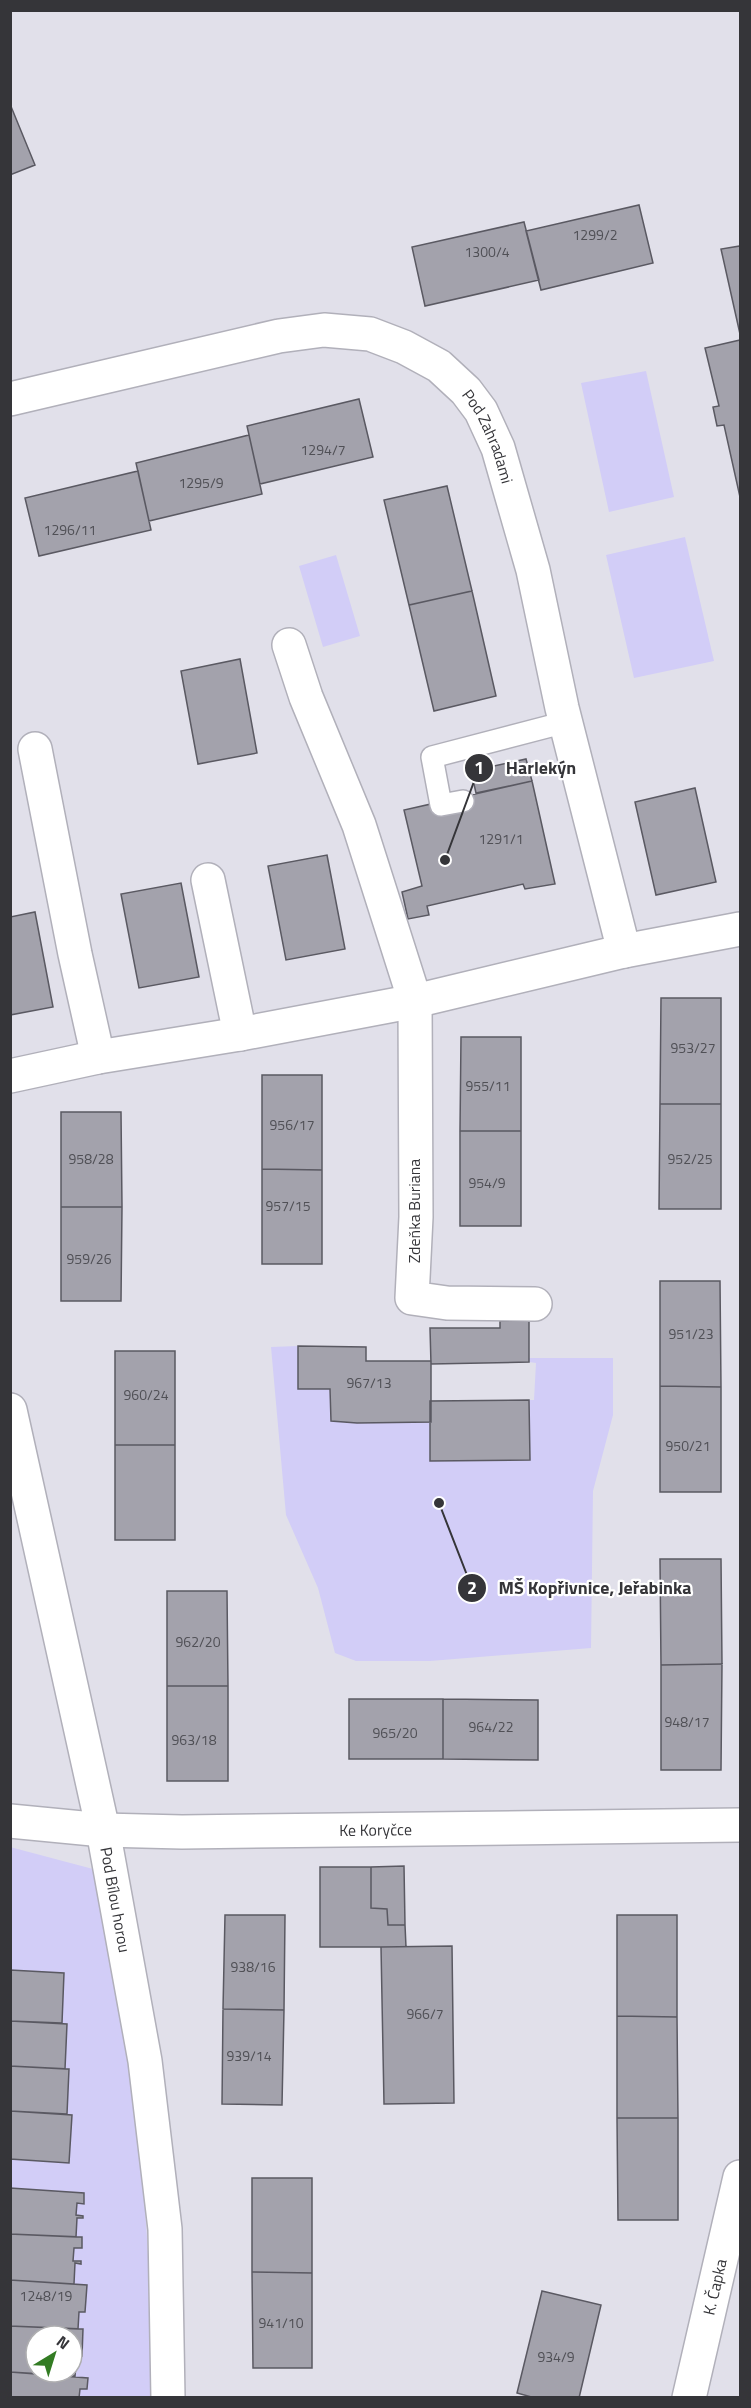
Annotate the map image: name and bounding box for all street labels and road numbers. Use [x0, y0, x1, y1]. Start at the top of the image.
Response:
street label: Pod Zahradami [456, 384, 520, 486]
street label: Zdeňka Buriana [402, 1159, 426, 1263]
street label: Ke Koryčce [339, 1817, 412, 1842]
street label: Pod Bílou horou [94, 1845, 137, 1954]
street label: K. Čapka [697, 2256, 733, 2317]

